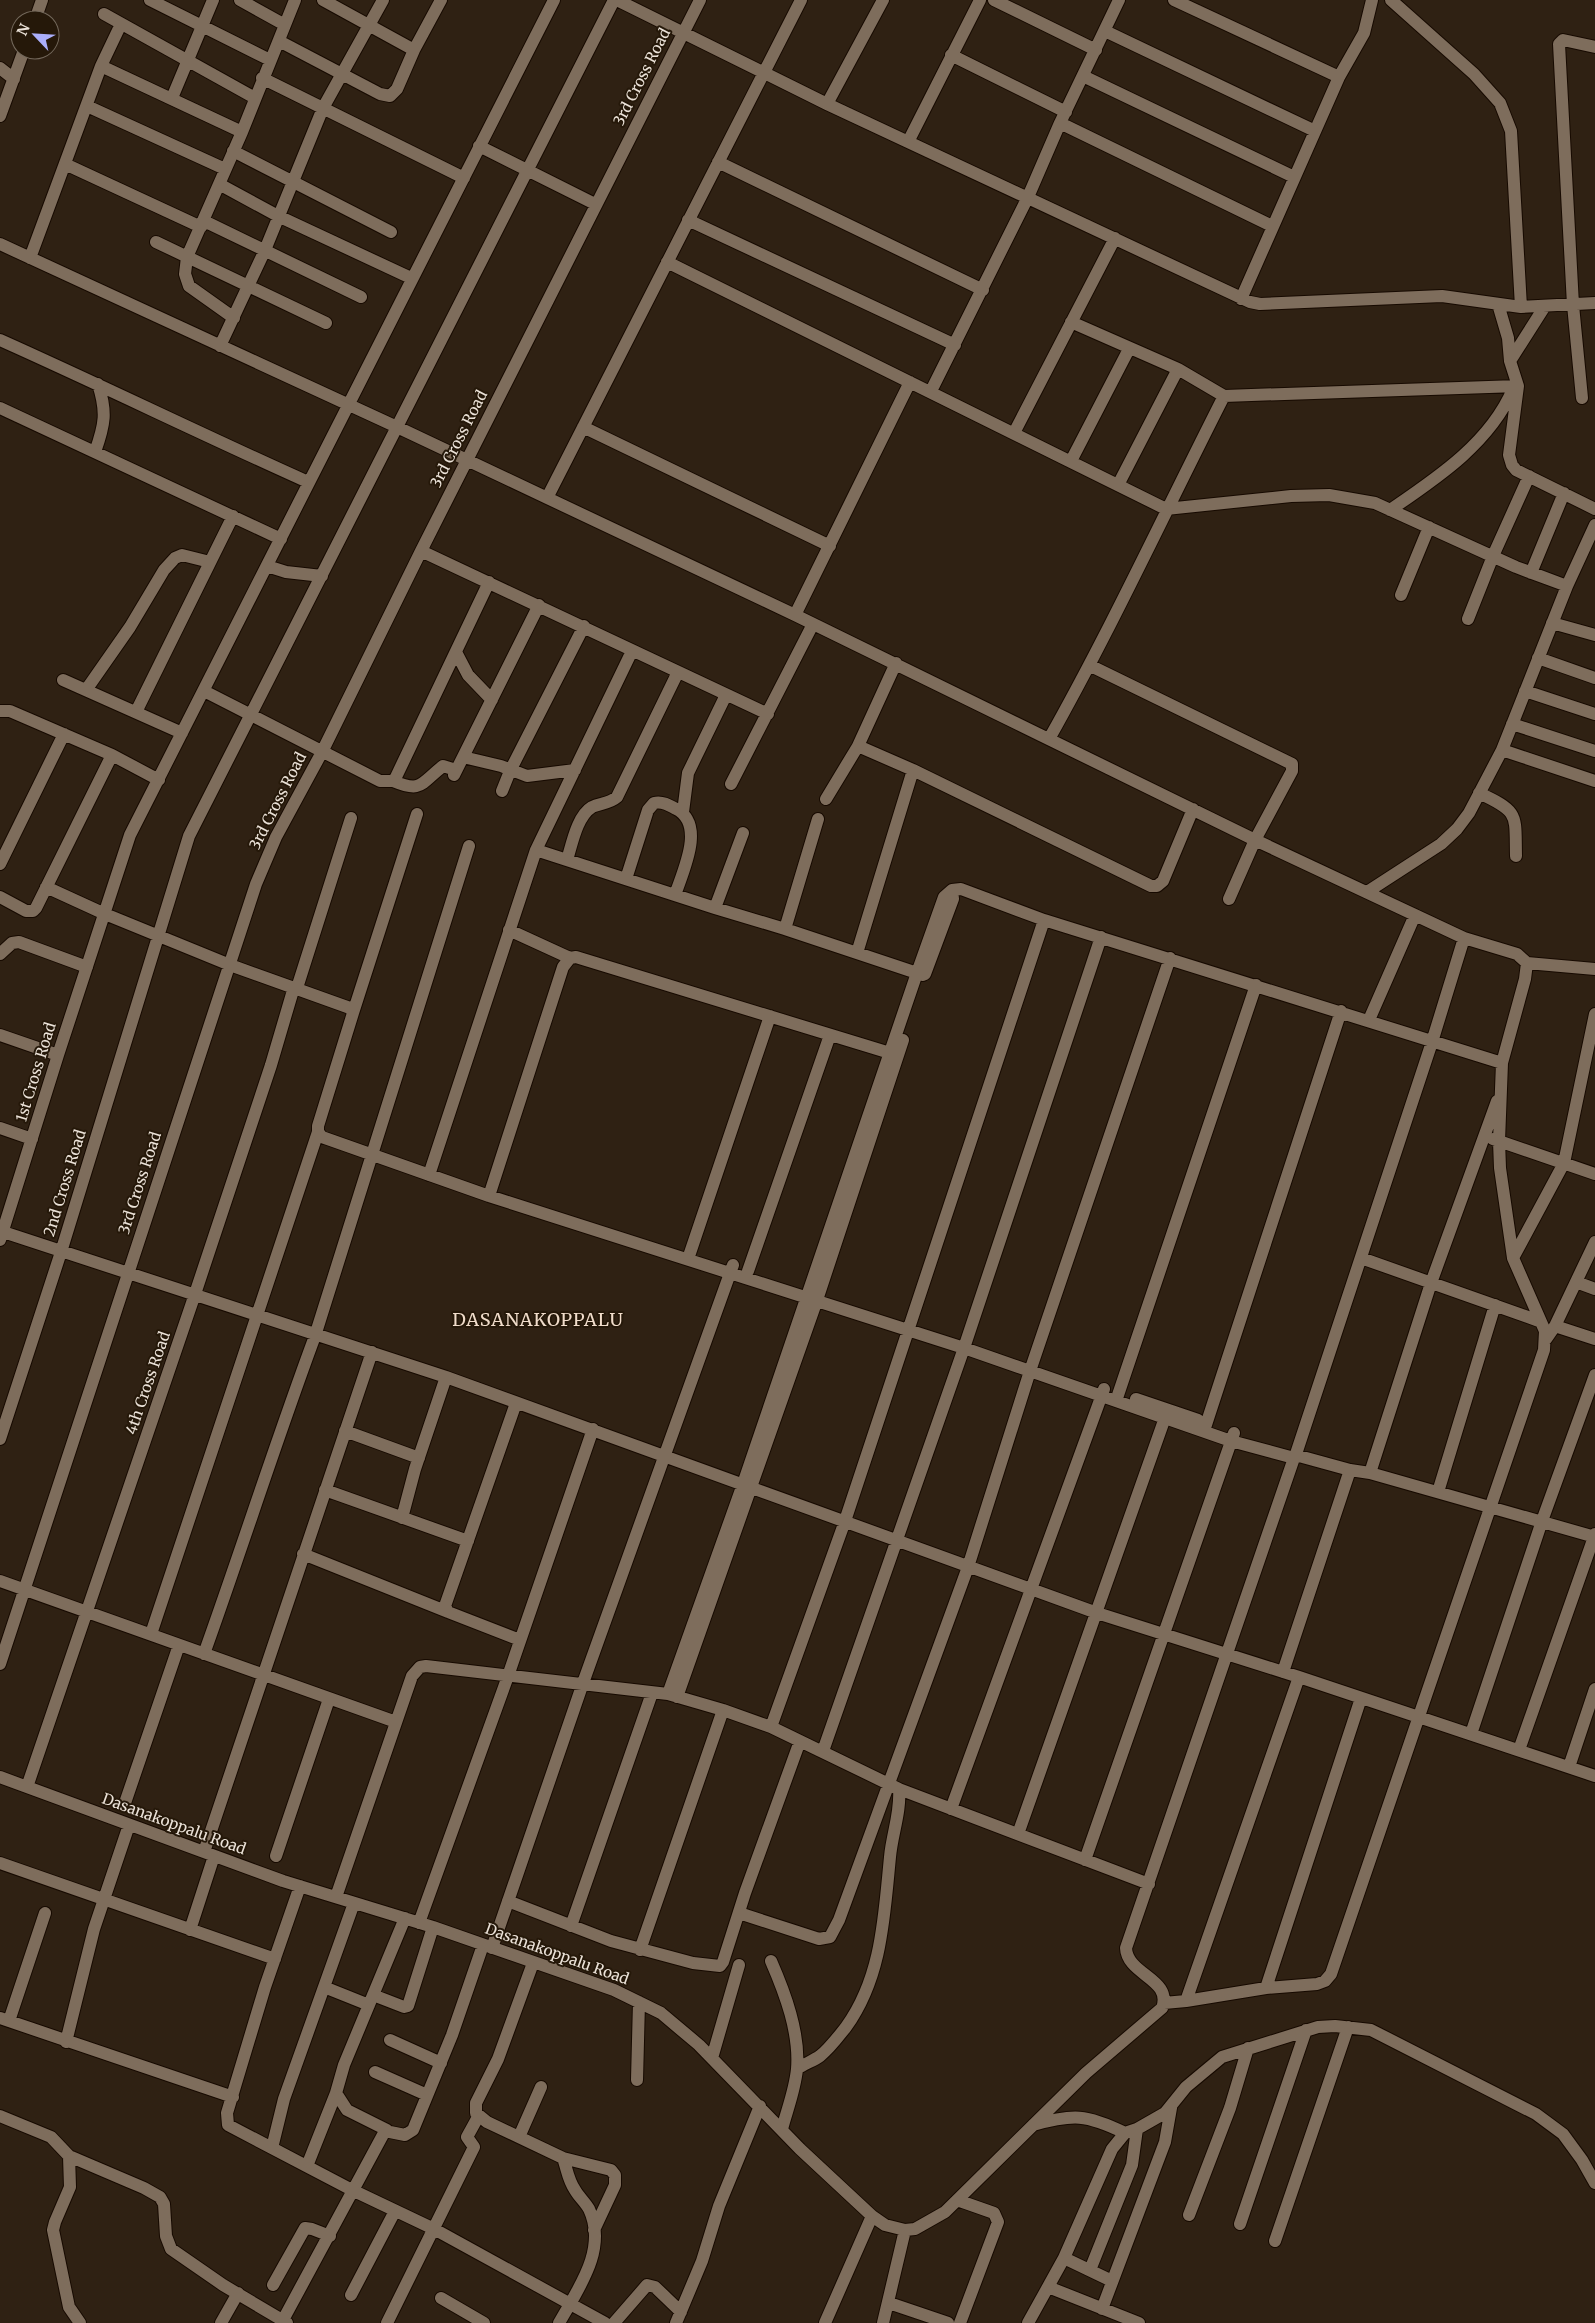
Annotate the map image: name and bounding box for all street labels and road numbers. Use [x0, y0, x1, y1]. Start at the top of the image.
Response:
street label: 3rd Cross Road [609, 25, 674, 129]
street label: 3rd Cross Road [426, 387, 491, 491]
street label: 3rd Cross Road [245, 749, 310, 853]
street label: 1st Cross Road [11, 1020, 60, 1124]
street label: 2nd Cross Road [39, 1127, 90, 1239]
street label: 3rd Cross Road [114, 1129, 165, 1236]
street label: 4th Cross Road [121, 1329, 174, 1437]
street label: Dasanakoppalu Road [100, 1789, 249, 1858]
street label: Dasanakoppalu Road [483, 1919, 632, 1988]

